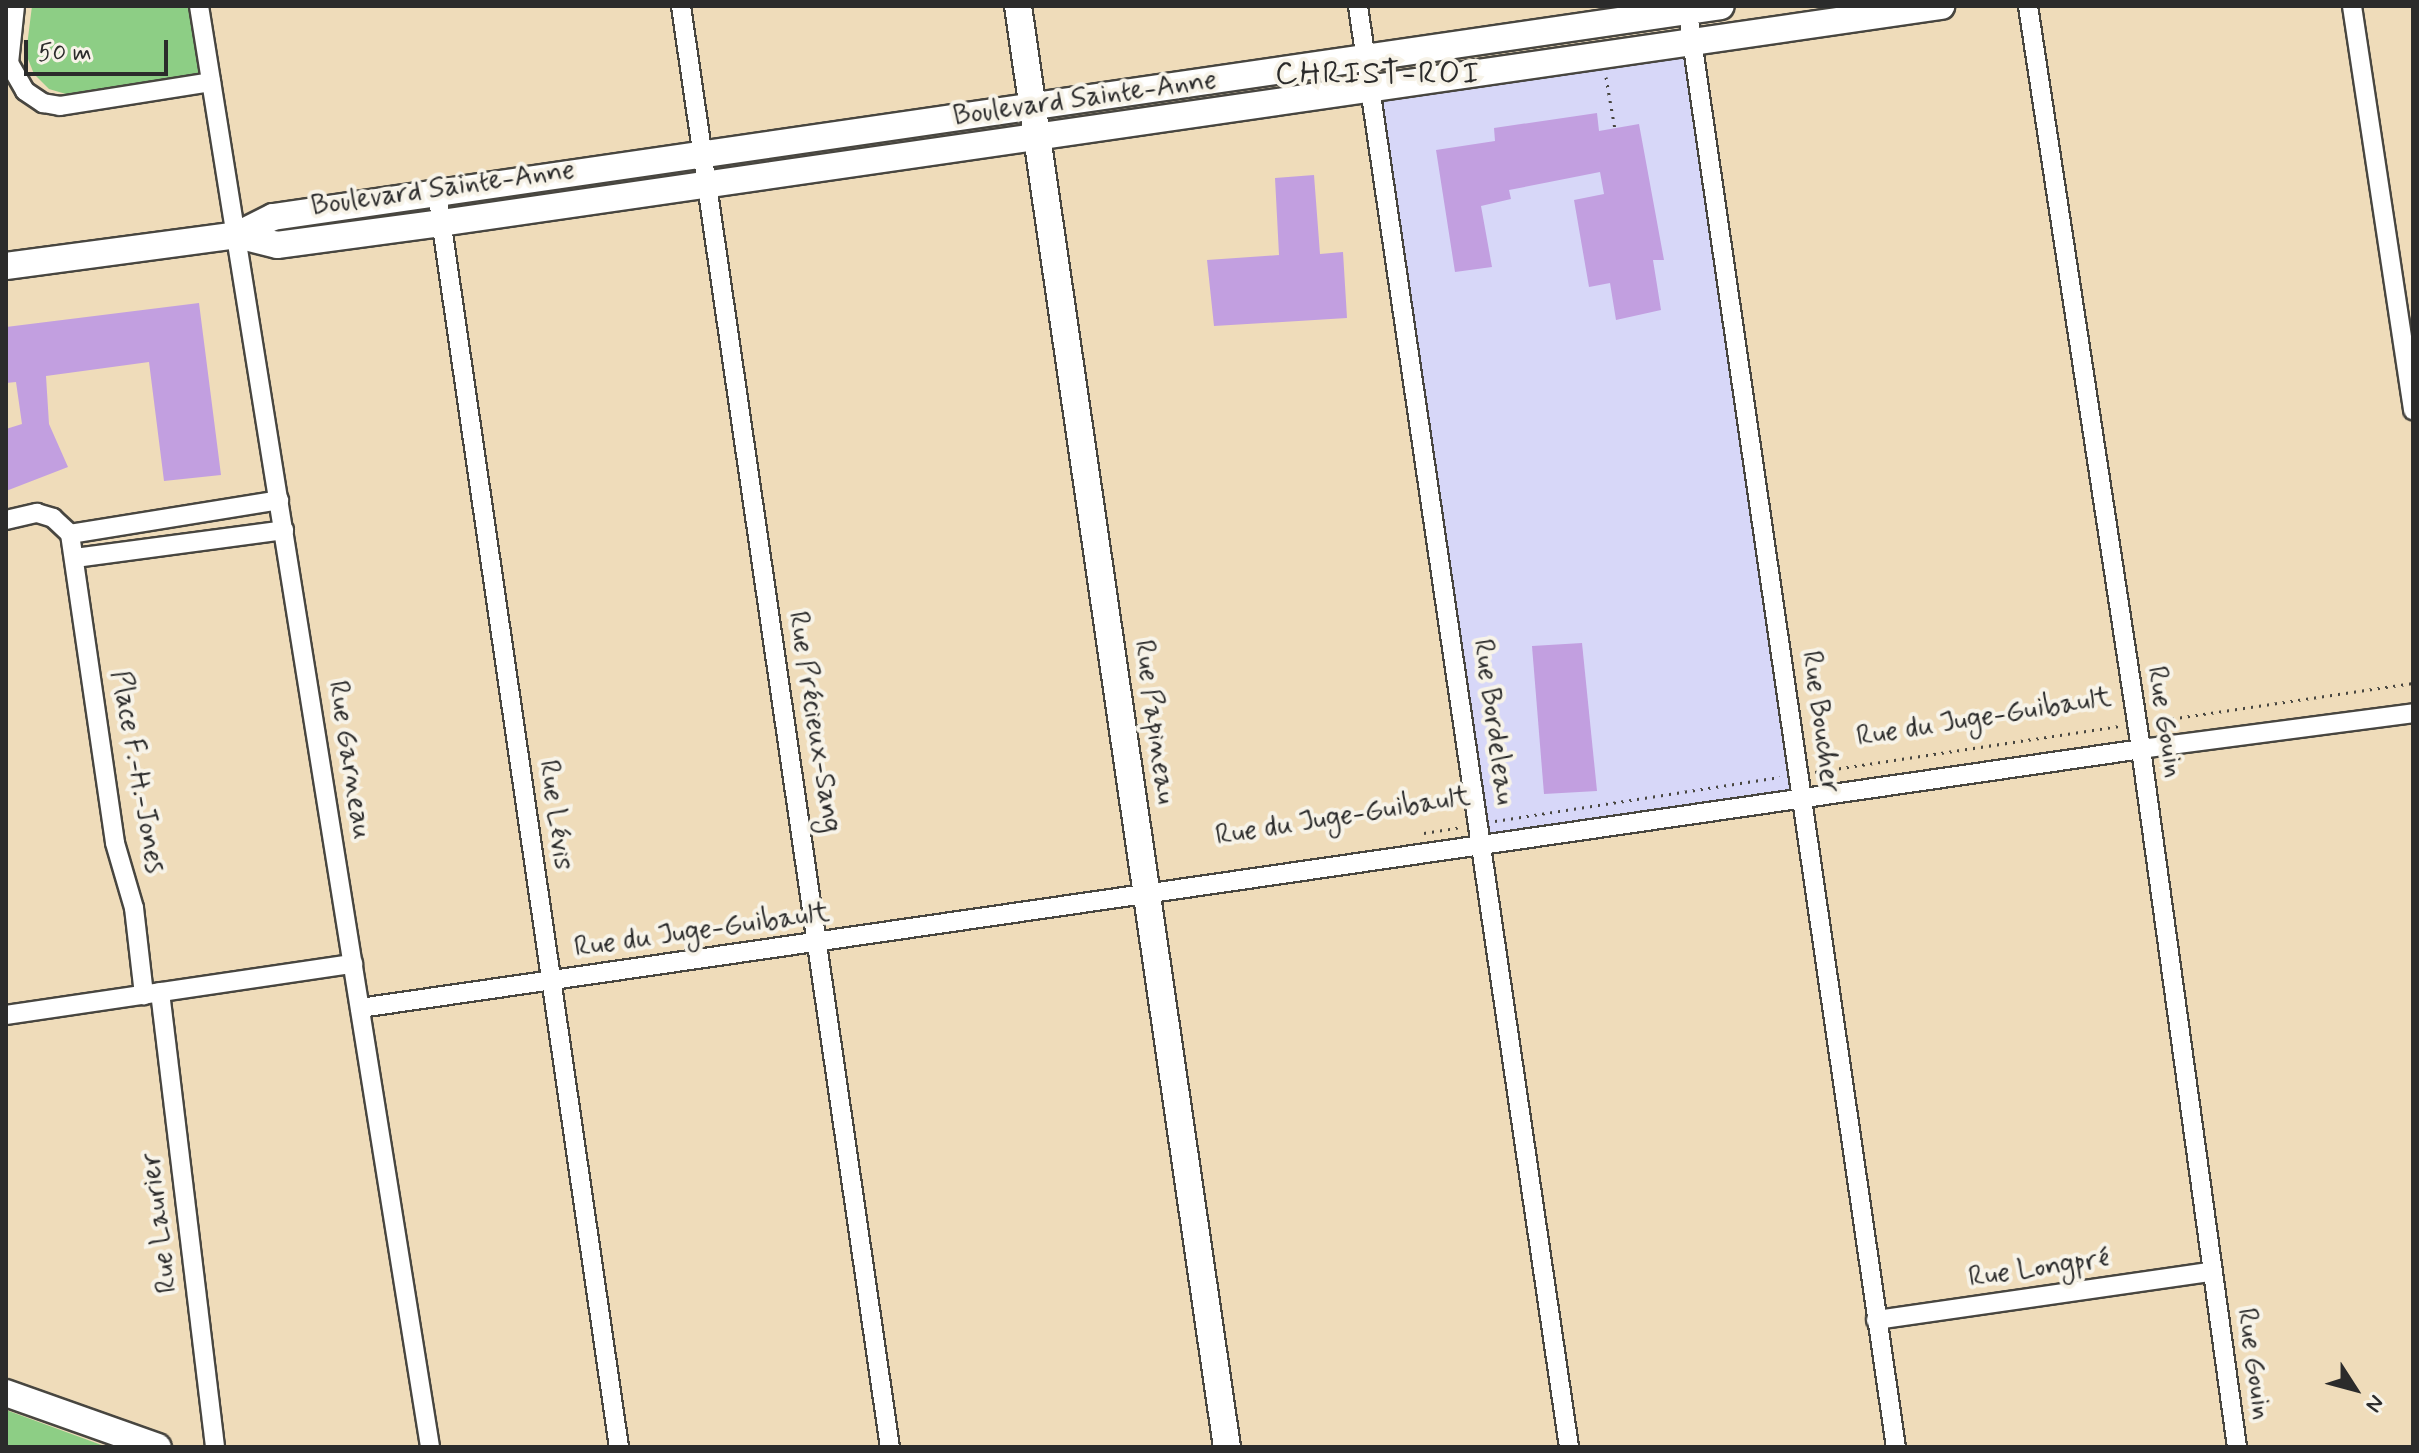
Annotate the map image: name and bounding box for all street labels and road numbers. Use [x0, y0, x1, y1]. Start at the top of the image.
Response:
street label: Boulevard Sainte-Anne [949, 64, 1221, 134]
street label: Boulevard Sainte-Anne [307, 154, 579, 224]
street label: Rue Précieux-Sang [780, 609, 848, 835]
street label: Rue Bordeleau [1465, 640, 1521, 804]
street label: Rue Papineau [1126, 642, 1182, 802]
street label: Rue Boucher [1794, 650, 1846, 794]
street label: Rue Gouin [2139, 665, 2189, 779]
street label: Place F.-H.-Jones [103, 668, 171, 876]
street label: Rue Garneau [320, 680, 378, 840]
street label: Rue du Juge-Guibault [1855, 681, 2113, 755]
street label: Rue Lévis [531, 758, 579, 872]
street label: Rue du Juge-Guibault [1214, 780, 1472, 854]
street label: Rue du Juge-Guibault [573, 897, 831, 965]
street label: Rue Laurier [135, 1153, 185, 1293]
street label: Rue Longpré [1966, 1242, 2112, 1296]
street label: Rue Gouin [2229, 1307, 2277, 1421]

